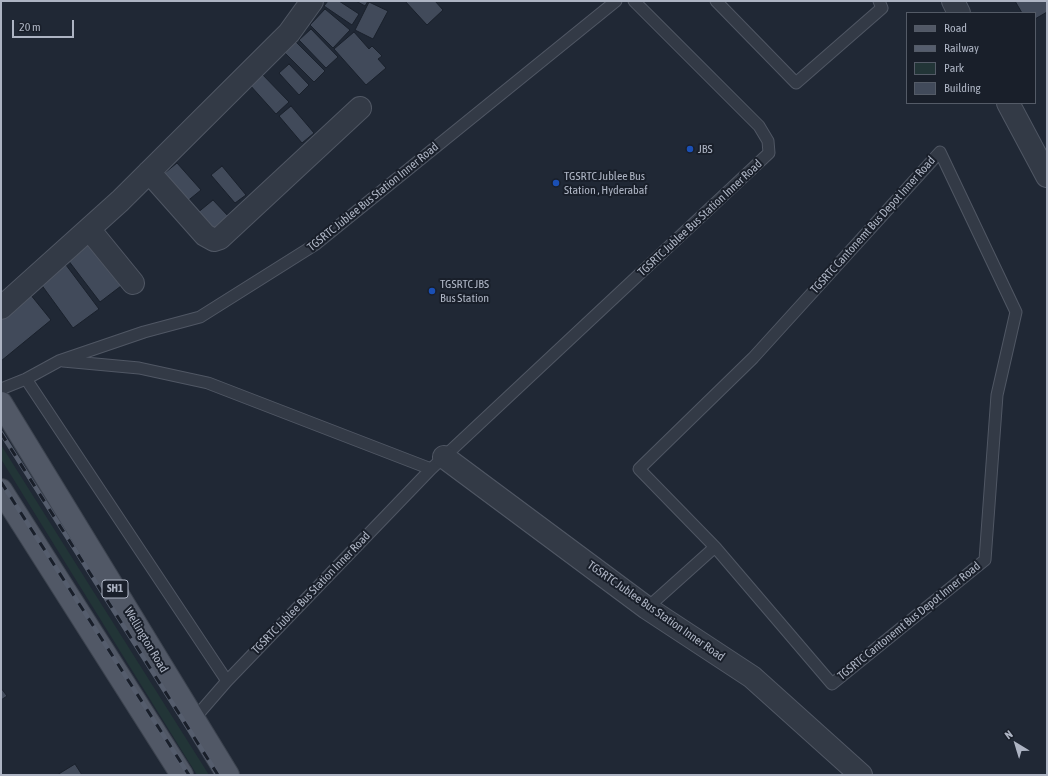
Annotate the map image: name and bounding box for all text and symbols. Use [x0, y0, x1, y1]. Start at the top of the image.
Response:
scale bar [14, 12, 76, 38]
legend [906, 12, 1036, 104]
text: 20 m [19, 20, 41, 34]
text: Road [944, 21, 967, 35]
text: Railway [944, 41, 979, 55]
text: Park [944, 61, 964, 75]
text: Building [944, 81, 981, 95]
street label: TGSRTC Jublee Bus Station Inner Road [305, 140, 441, 254]
place label: JBS [698, 142, 713, 156]
marker: JBS [685, 144, 695, 154]
street label: TGSRTC Cantonemt Bus Depot Inner Road [808, 153, 938, 297]
street label: TGSRTC Jublee Bus Station Inner Road [635, 157, 765, 279]
place label: TGSRTC Jublee Bus Station , Hyderabaf [564, 169, 648, 197]
marker: TGSRTC Jublee Bus Station , Hyderabaf [551, 178, 561, 188]
place label: TGSRTC JBS Bus Station [440, 277, 489, 305]
marker: TGSRTC JBS Bus Station [427, 286, 437, 296]
street label: TGSRTC Jublee Bus Station Inner Road [249, 529, 373, 657]
street label: TGSRTC Jublee Bus Station Inner Road [585, 558, 727, 664]
street label: TGSRTC Cantonemt Bus Depot Inner Road [835, 559, 983, 683]
road number: SH1 [102, 580, 128, 598]
street label: Wellington Road [121, 605, 171, 675]
north arrow [996, 724, 1036, 764]
text: N [1002, 728, 1015, 741]

